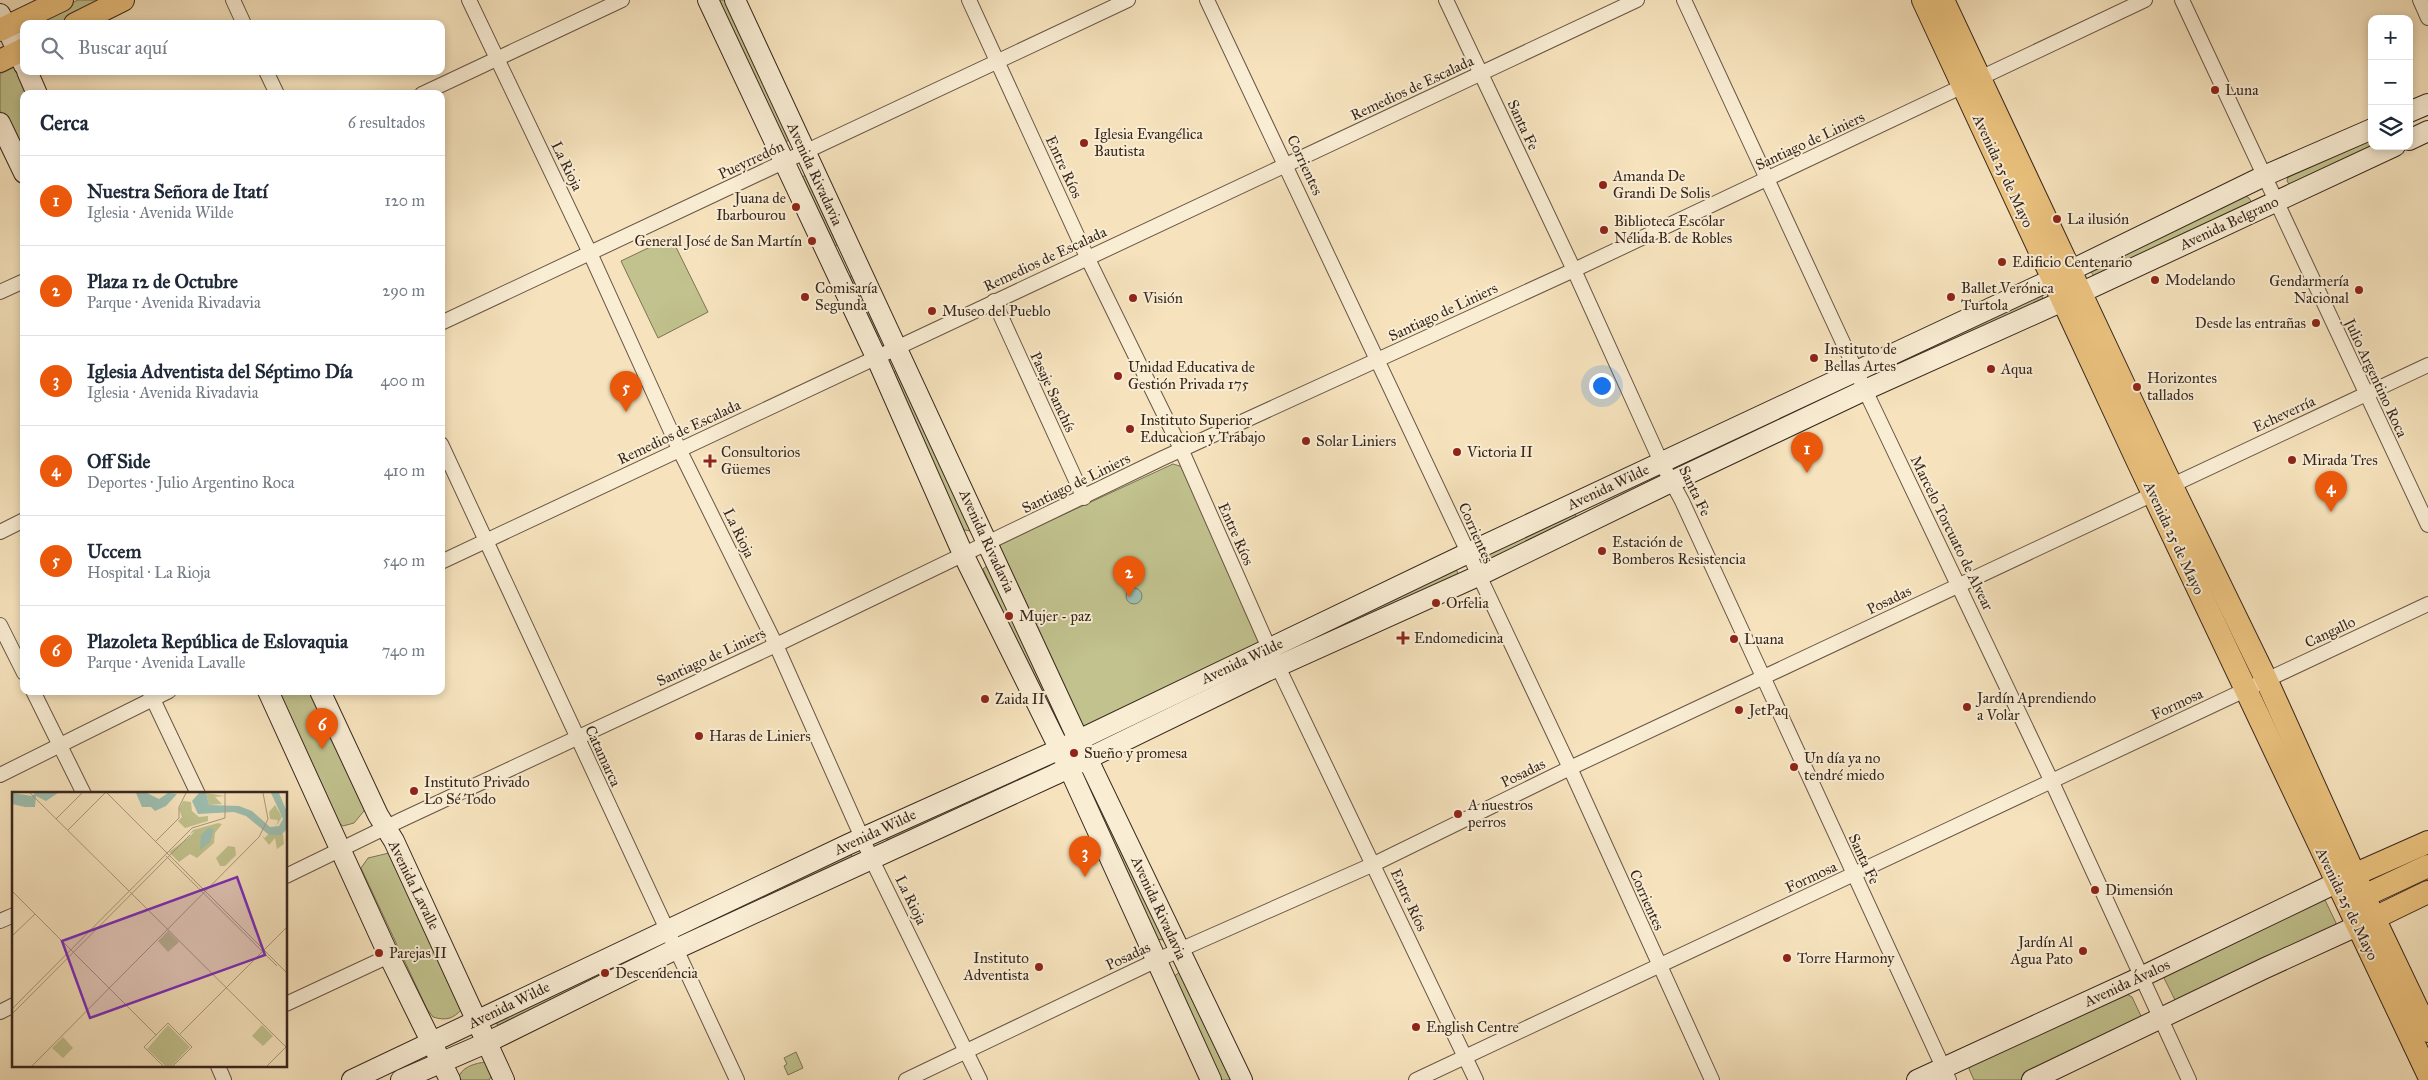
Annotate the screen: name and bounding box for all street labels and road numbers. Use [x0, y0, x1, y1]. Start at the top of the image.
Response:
street label: Remedios de Escalada [1348, 51, 1477, 124]
street label: Santa Fe [1504, 97, 1542, 153]
street label: Santiago de Liniers [1753, 108, 1867, 174]
street label: Avenida 25 de Mayo [1968, 111, 2037, 231]
street label: Avenida Rivadavia [783, 119, 847, 229]
street label: Corrientes [1283, 132, 1327, 198]
street label: Entre Ríos [1042, 133, 1086, 201]
street label: Pueyrredón [715, 137, 787, 183]
street label: La Rioja [547, 138, 587, 194]
street label: Avenida Belgrano [2176, 192, 2282, 254]
street label: Remedios de Escalada [981, 222, 1110, 295]
street label: Santiago de Liniers [1386, 279, 1500, 345]
street label: Julio Argentino Roca [2339, 314, 2412, 441]
street label: Pasaje Sanchís [1026, 349, 1080, 435]
street label: Echeverría [2250, 392, 2319, 436]
street label: Remedios de Escalada [615, 395, 744, 468]
street label: Santiago de Liniers [1019, 449, 1133, 517]
street label: Marcelo Torcuato de Alvear [1907, 453, 1998, 614]
street label: Avenida Wilde [1563, 460, 1652, 514]
street label: Santa Fe [1675, 463, 1715, 519]
street label: Avenida 25 de Mayo [2139, 478, 2208, 598]
street label: Avenida Rivadavia [955, 486, 1019, 596]
street label: Entre Ríos [1214, 500, 1258, 568]
street label: Corrientes [1455, 500, 1497, 566]
street label: La Rioja [719, 505, 759, 561]
street label: Posadas [1864, 582, 1914, 618]
street label: Cangallo [2302, 612, 2358, 652]
street label: Santiago de Liniers [654, 624, 768, 690]
street label: Avenida Wilde [1197, 634, 1286, 688]
street label: Formosa [2148, 684, 2206, 724]
street label: Catamarca [581, 723, 625, 790]
street label: Posadas [1498, 755, 1548, 791]
street label: Avenida Wilde [830, 805, 919, 859]
street label: Santa Fe [1845, 831, 1883, 887]
street label: Avenida Lavalle [384, 837, 443, 933]
street label: Avenida 25 de Mayo [2312, 844, 2382, 963]
street label: Avenida Rivadavia [1127, 853, 1191, 963]
street label: Formosa [1782, 857, 1840, 897]
street label: Entre Ríos [1387, 866, 1431, 934]
street label: Corrientes [1626, 867, 1668, 933]
street label: La Rioja [891, 872, 931, 928]
street label: Posadas [1103, 938, 1153, 974]
street label: Avenida Ávalos [2080, 954, 2173, 1011]
street label: Avenida Wilde [465, 978, 553, 1033]

